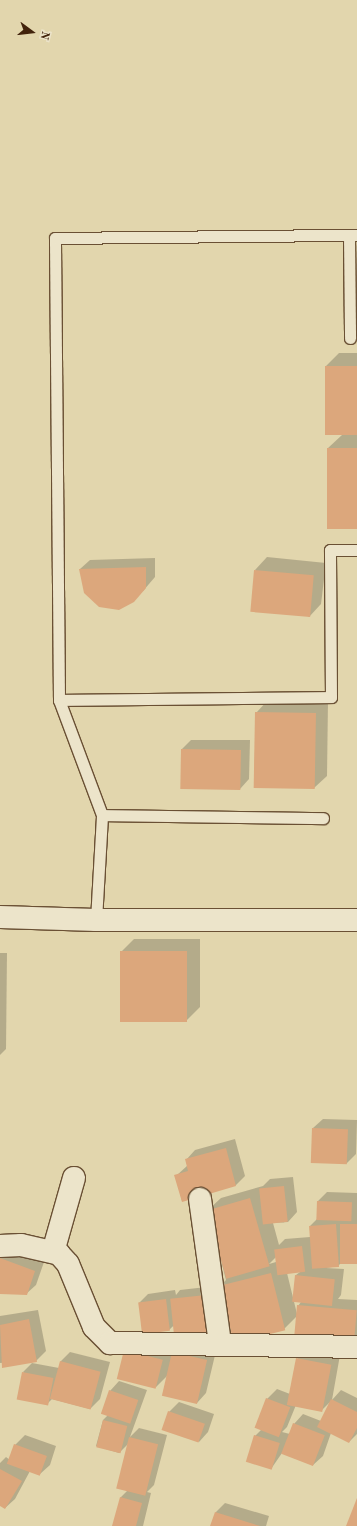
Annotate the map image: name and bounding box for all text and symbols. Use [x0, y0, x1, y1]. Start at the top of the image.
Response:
north arrow [12, 12, 52, 52]
text: N [38, 30, 50, 41]

